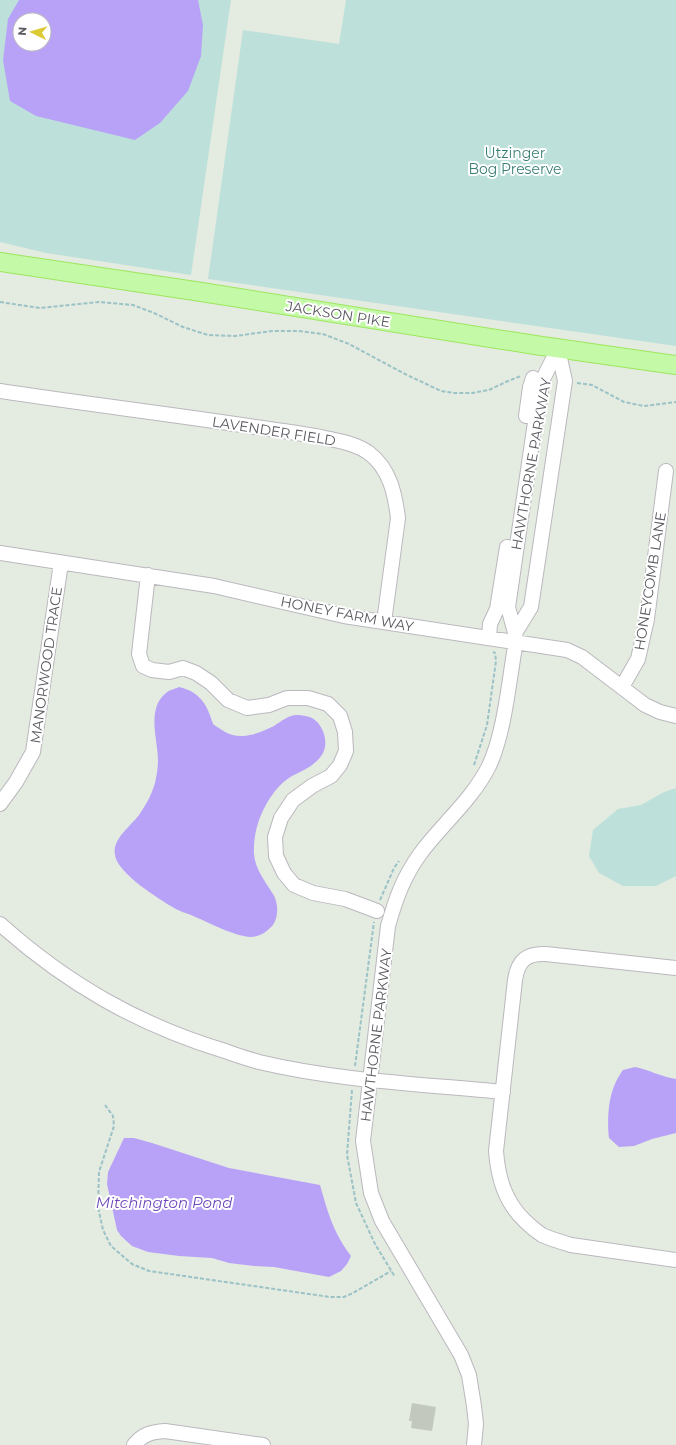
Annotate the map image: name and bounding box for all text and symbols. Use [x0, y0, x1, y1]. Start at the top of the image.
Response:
north arrow [12, 12, 52, 52]
text: N [15, 26, 29, 36]
park label: Utzinger Bog Preserve [468, 144, 562, 178]
street label: JACKSON PIKE [284, 297, 391, 331]
street label: HAWTHORNE PARKWAY [507, 376, 555, 551]
street label: LAVENDER FIELD [211, 412, 337, 450]
street label: HONEYCOMB LANE [630, 510, 670, 652]
street label: MANORWOOD TRACE [26, 586, 66, 744]
street label: HONEY FARM WAY [279, 592, 415, 636]
street label: HAWTHORNE PARKWAY [356, 947, 396, 1123]
water label: Mitchington Pond [96, 1193, 233, 1212]

